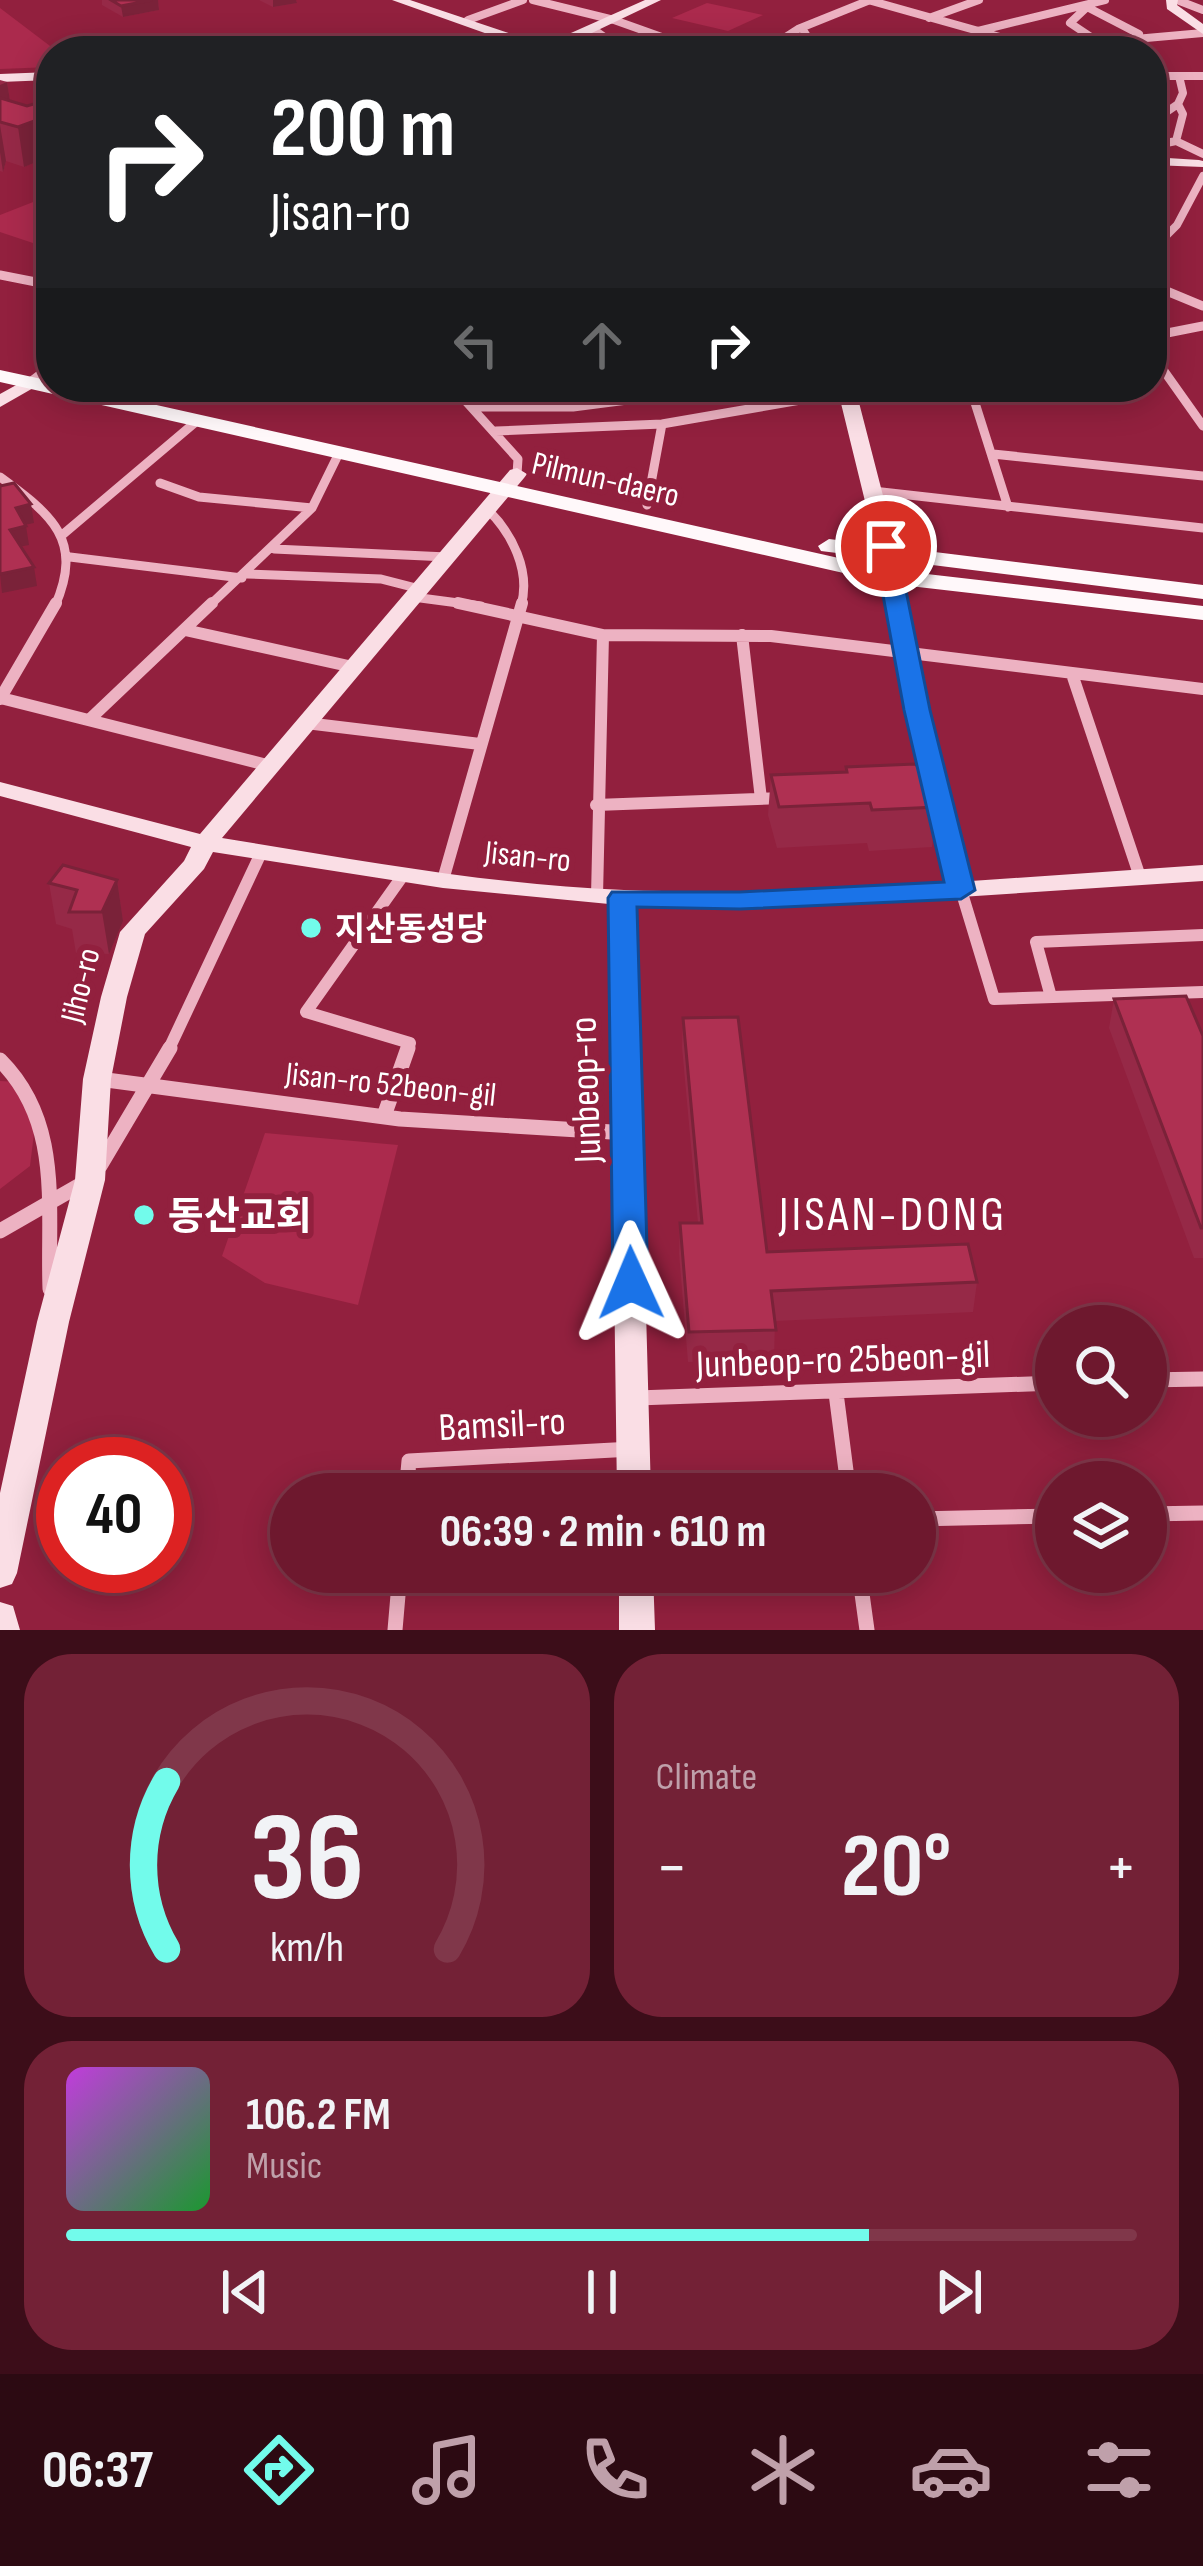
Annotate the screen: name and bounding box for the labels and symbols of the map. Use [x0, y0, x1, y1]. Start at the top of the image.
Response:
street label: Pilmun-daero [528, 444, 683, 516]
pin [835, 495, 937, 597]
street label: Jisan-ro [482, 832, 573, 881]
place label: 지산동성당 [335, 910, 487, 950]
marker: 지산동성당 [298, 915, 324, 941]
street label: Jiho-ro [52, 944, 109, 1028]
street label: Junbeop-ro [560, 1016, 613, 1165]
street label: Jisan-ro 52beon-gil [283, 1054, 498, 1116]
district label: JISAN-DONG [778, 1187, 1007, 1244]
place label: 동산교회 [168, 1194, 312, 1241]
marker: 동산교회 [131, 1202, 157, 1228]
position arrow [568, 1220, 694, 1346]
street label: Junbeop-ro 25beon-gil [694, 1332, 991, 1389]
street label: Bamsil-ro [437, 1399, 567, 1452]
speed limit sign: 40 [36, 1437, 192, 1593]

